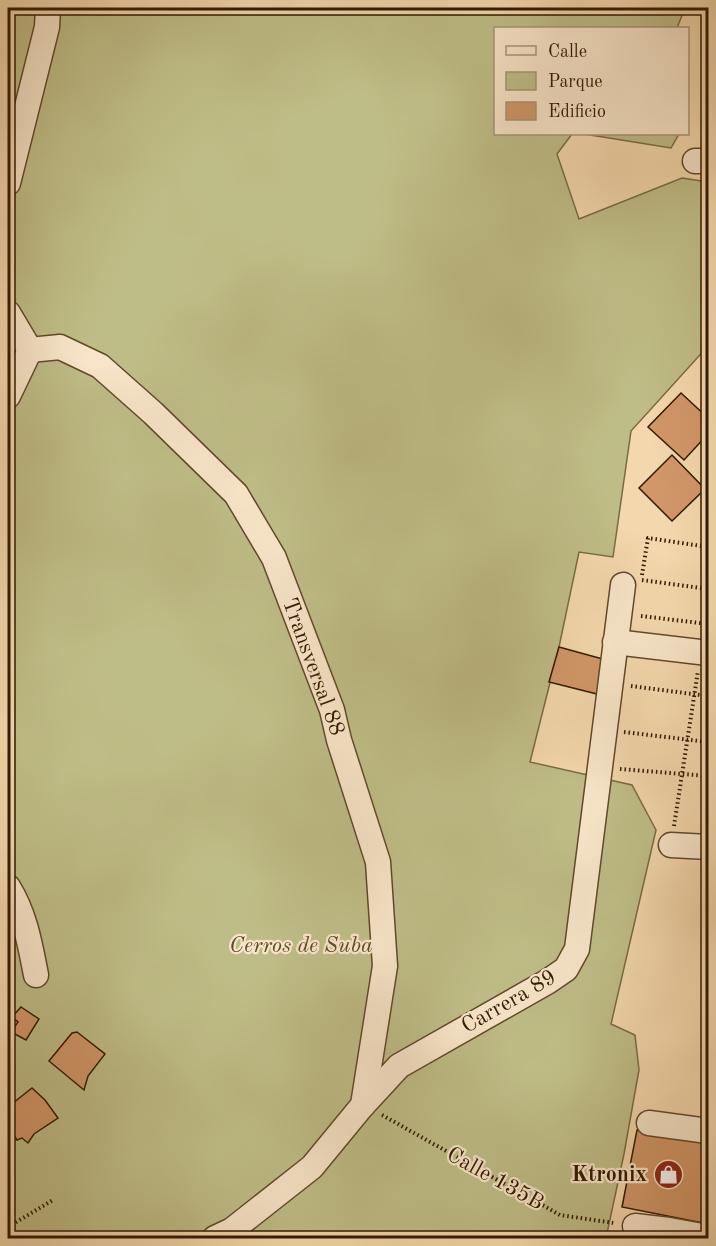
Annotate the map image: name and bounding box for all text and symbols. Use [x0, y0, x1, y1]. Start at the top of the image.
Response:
legend [494, 27, 689, 135]
text: Calle [548, 43, 587, 61]
text: Parque [548, 73, 603, 91]
text: Edificio [548, 103, 606, 121]
street label: Transversal 88 [278, 595, 348, 739]
park label: Cerros de Suba [229, 935, 373, 957]
street label: Carrera 89 [458, 966, 560, 1038]
street label: Calle 135B [443, 1143, 547, 1215]
shop icon: Ktronix [652, 1159, 684, 1191]
place label: Ktronix [571, 1164, 647, 1186]

